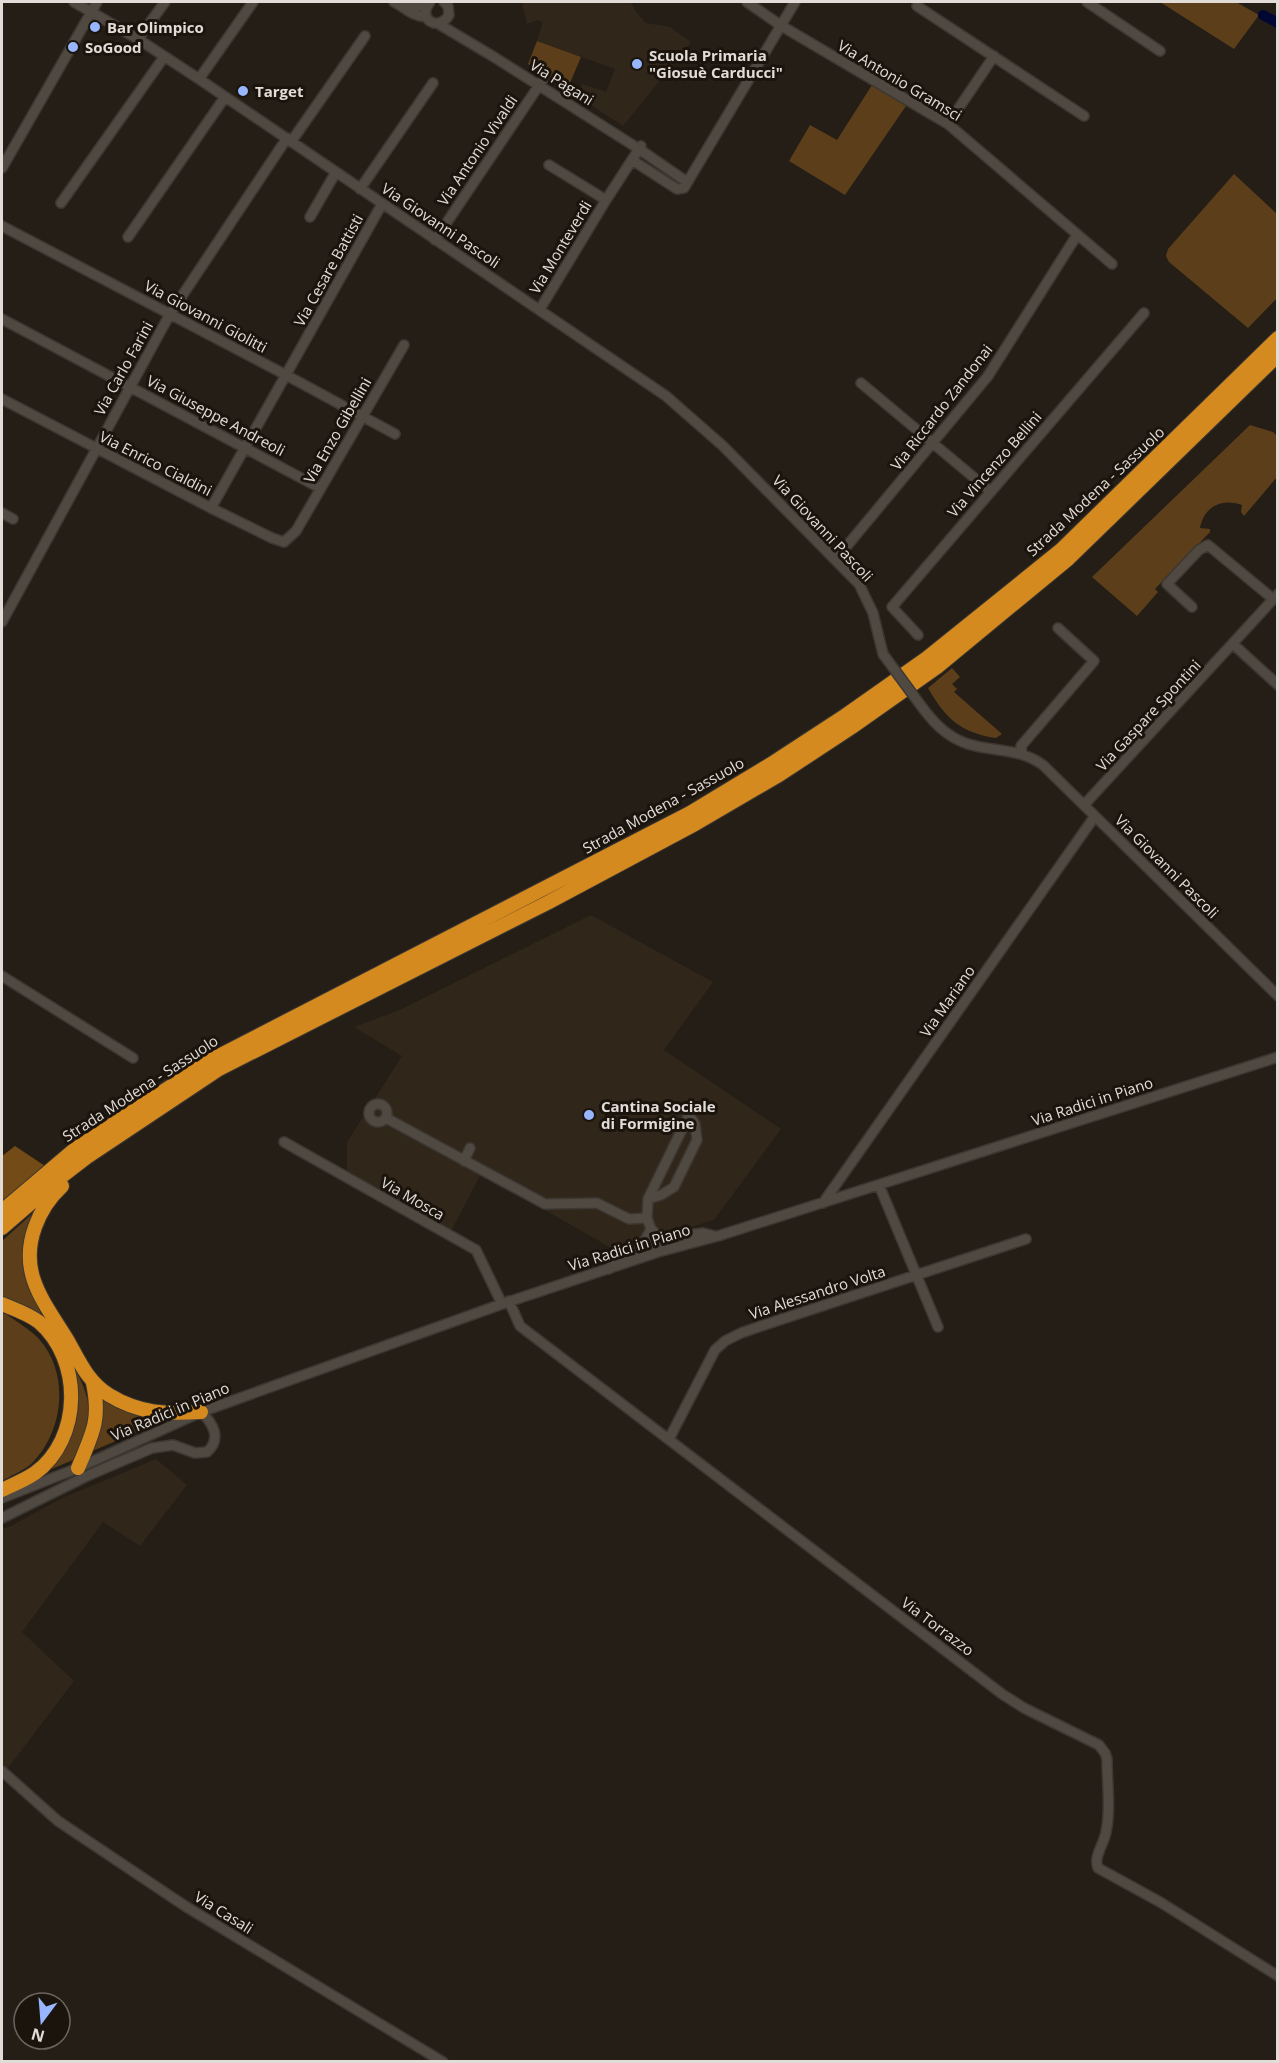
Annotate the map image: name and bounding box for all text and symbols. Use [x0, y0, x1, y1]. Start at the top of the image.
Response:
place label: Bar Olimpico [107, 17, 204, 37]
marker: Bar Olimpico [88, 20, 102, 34]
street label: Via Antonio Gramsci [834, 35, 966, 125]
place label: SoGood [85, 37, 141, 57]
marker: SoGood [66, 40, 80, 54]
place label: Scuola Primaria "Giosuè Carducci" [649, 45, 783, 82]
street label: Via Pagani [526, 54, 598, 110]
marker: Scuola Primaria "Giosuè Carducci" [630, 57, 644, 71]
place label: Target [255, 81, 304, 101]
marker: Target [236, 84, 250, 98]
street label: Via Antonio Vivaldi [433, 91, 521, 209]
street label: Via Giovanni Pascoli [378, 178, 504, 272]
street label: Via Monteverdi [524, 197, 596, 297]
street label: Via Cesare Battisti [289, 210, 367, 330]
street label: Via Giovanni Giolitti [141, 275, 271, 357]
street label: Via Carlo Farini [89, 317, 157, 419]
street label: Via Riccardo Zandonai [886, 340, 996, 474]
street label: Via Giuseppe Andreoli [143, 370, 289, 460]
street label: Via Enzo Gibellini [299, 373, 375, 487]
street label: Via Vincenzo Bellini [942, 407, 1046, 521]
street label: Strada Modena - Sassuolo [1022, 422, 1168, 560]
street label: Via Enrico Cialdini [96, 426, 216, 500]
street label: Via Giovanni Pascoli [768, 470, 878, 586]
street label: Via Gaspare Spontini [1091, 655, 1205, 775]
street label: Strada Modena - Sassuolo [579, 752, 747, 858]
street label: Via Giovanni Pascoli [1111, 810, 1223, 922]
street label: Via Mariano [915, 961, 979, 1041]
street label: Strada Modena - Sassuolo [58, 1030, 222, 1146]
street label: Via Radici in Piano [1029, 1072, 1155, 1130]
place label: Cantina Sociale di Formigine [601, 1096, 716, 1133]
marker: Cantina Sociale di Formigine [582, 1108, 596, 1122]
street label: Via Mosca [378, 1172, 448, 1224]
street label: Via Radici in Piano [566, 1219, 692, 1275]
street label: Via Alessandro Volta [746, 1261, 888, 1323]
street label: Via Radici in Piano [108, 1377, 232, 1445]
street label: Via Torrazzo [898, 1592, 978, 1660]
street label: Via Casali [191, 1886, 257, 1938]
north arrow [12, 1991, 72, 2051]
text: N [29, 2023, 47, 2048]

